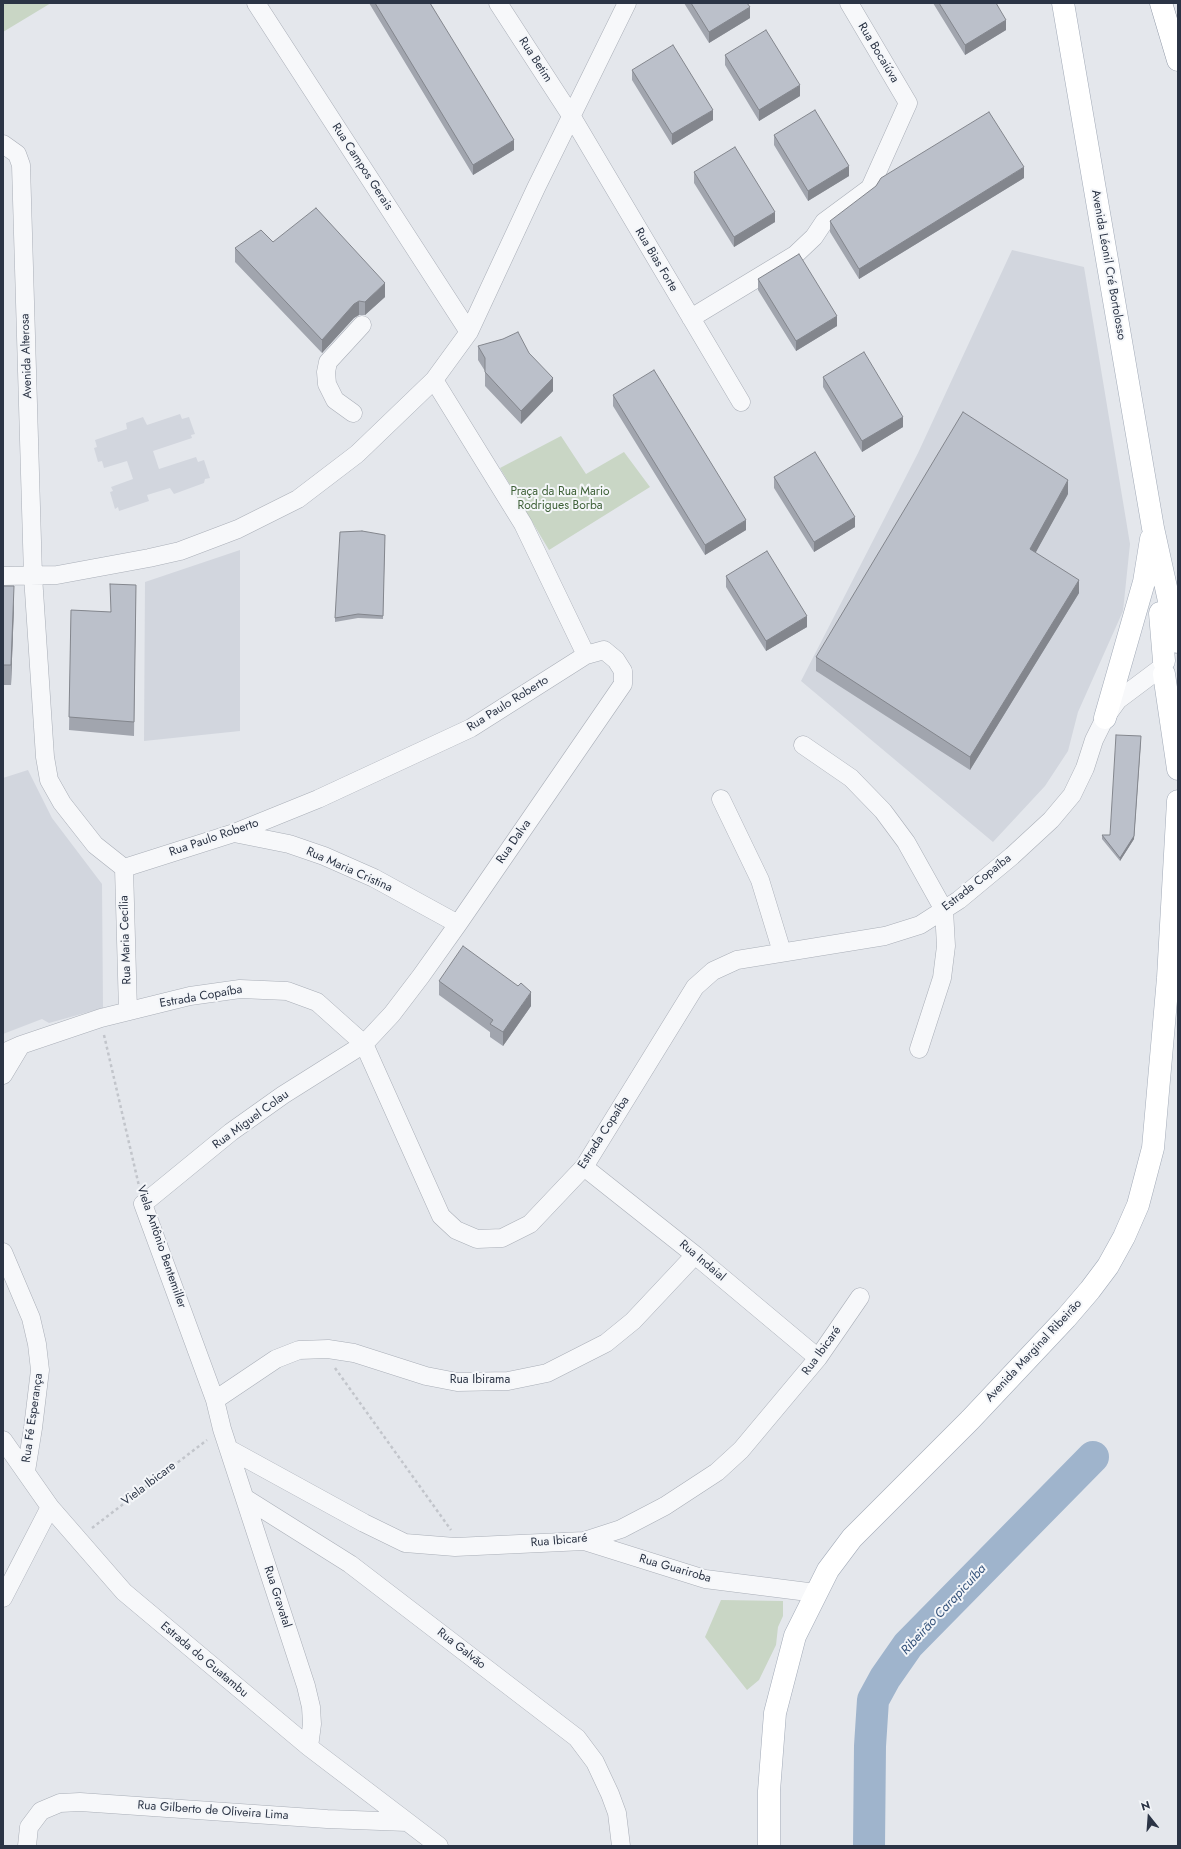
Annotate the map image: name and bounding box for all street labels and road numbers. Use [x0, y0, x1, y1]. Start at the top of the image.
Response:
street label: Rua Bocaiúva [854, 20, 902, 86]
street label: Rua Betim [515, 35, 555, 85]
street label: Rua Campos Gerais [328, 121, 396, 213]
street label: Avenida Léonil Cré Bortolosso [1088, 189, 1128, 341]
street label: Rua Bias Forte [631, 226, 681, 294]
street label: Avenida Alterosa [18, 313, 36, 399]
street label: Rua Paulo Roberto [465, 673, 551, 735]
street label: Rua Paulo Roberto [167, 816, 261, 860]
street label: Rua Dalva [494, 817, 534, 867]
street label: Rua Maria Cristina [304, 845, 394, 895]
street label: Estrada Copaíba [940, 852, 1014, 914]
street label: Rua Maria Cecília [117, 895, 135, 985]
street label: Estrada Copaíba [159, 983, 243, 1011]
street label: Rua Miguel Colau [210, 1088, 292, 1152]
street label: Estrada Copaíba [575, 1094, 633, 1172]
street label: Viela Antônio Bentemiller [133, 1184, 189, 1310]
street label: Rua Indaial [676, 1238, 728, 1284]
street label: Avenida Marginal Ribeirão [983, 1297, 1085, 1405]
street label: Rua Ibicaré [799, 1324, 845, 1378]
street label: Rua Fé Esperança [20, 1372, 46, 1464]
street label: Rua Ibirama [450, 1373, 510, 1387]
street label: Viela Ibicare [119, 1459, 179, 1509]
street label: Rua Ibicaré [530, 1531, 588, 1551]
street label: Rua Guariroba [637, 1552, 713, 1586]
street label: Rua Gravatal [260, 1564, 294, 1630]
street label: Estrada do Guatambu [157, 1619, 251, 1701]
street label: Rua Galvão [434, 1626, 488, 1672]
street label: Rua Gilberto de Oliveira Lima [137, 1799, 289, 1823]

